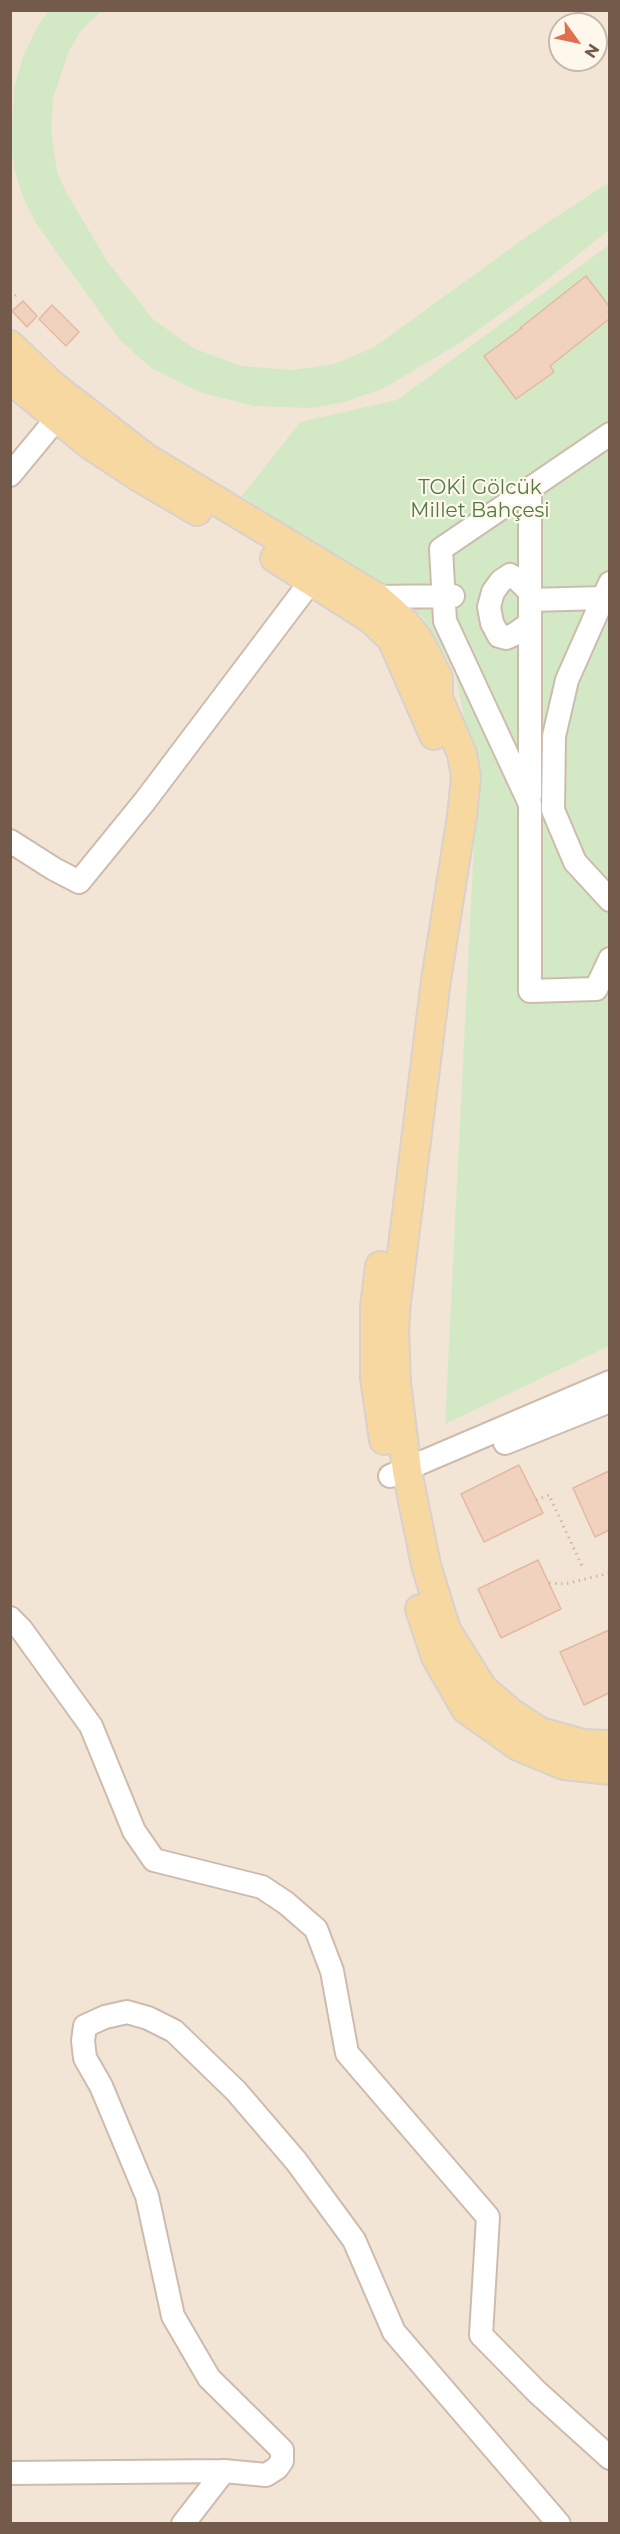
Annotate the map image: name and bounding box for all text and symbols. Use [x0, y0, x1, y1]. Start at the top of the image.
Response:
north arrow [548, 12, 608, 72]
text: N [580, 40, 603, 62]
park label: TOKİ Gölcük Millet Bahçesi [410, 476, 550, 523]

